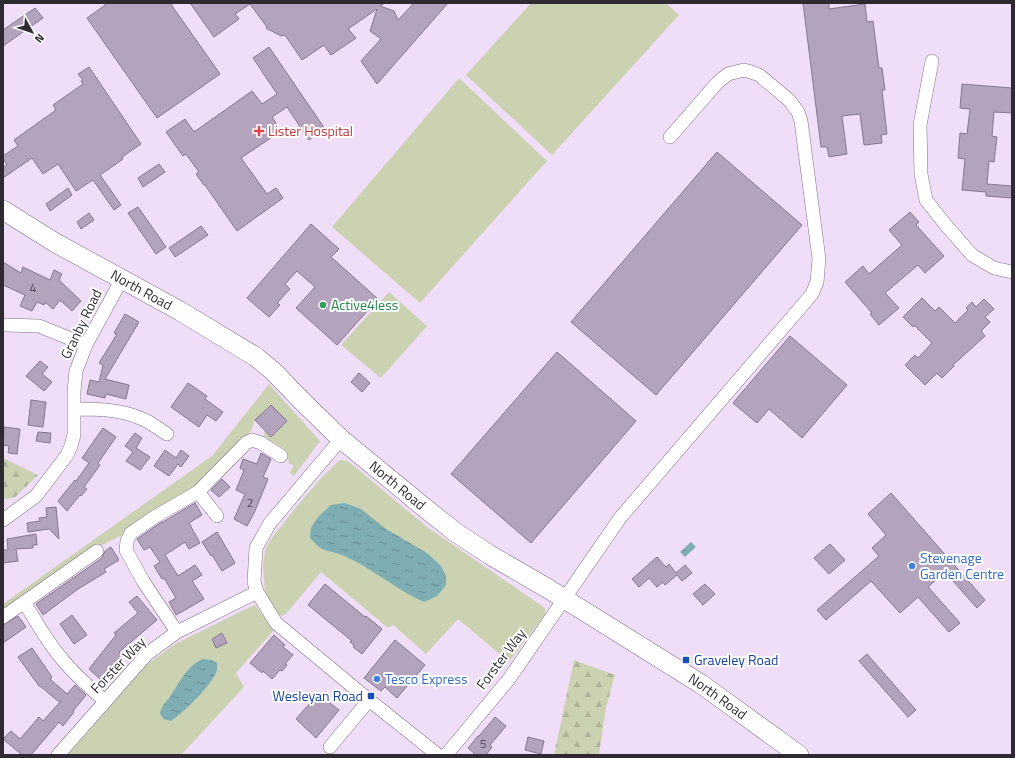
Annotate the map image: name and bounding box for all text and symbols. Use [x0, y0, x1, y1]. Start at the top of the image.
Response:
north arrow [12, 12, 52, 52]
text: N [31, 30, 48, 46]
place label: Lister Hospital [268, 120, 353, 141]
marker: Lister Hospital [253, 125, 265, 137]
street label: North Road [107, 264, 176, 315]
house number: 4 [30, 278, 37, 297]
street label: Granby Road [55, 285, 107, 362]
place label: Active4less [331, 294, 398, 315]
marker: Active4less [318, 300, 328, 310]
street label: North Road [365, 455, 431, 515]
house number: 2 [247, 493, 253, 512]
place label: Stevenage Garden Centre [920, 547, 1004, 584]
marker: Stevenage Garden Centre [907, 561, 917, 571]
street label: Forster Way [471, 624, 531, 694]
street label: Forster Way [85, 631, 150, 698]
place label: Graveley Road [694, 649, 778, 670]
marker: Graveley Road [681, 655, 691, 665]
place label: Tesco Express [385, 668, 467, 689]
street label: North Road [685, 668, 752, 724]
marker: Tesco Express [372, 674, 382, 684]
place label: Wesleyan Road [273, 685, 363, 706]
marker: Wesleyan Road [366, 691, 376, 701]
house number: 5 [480, 734, 487, 753]

